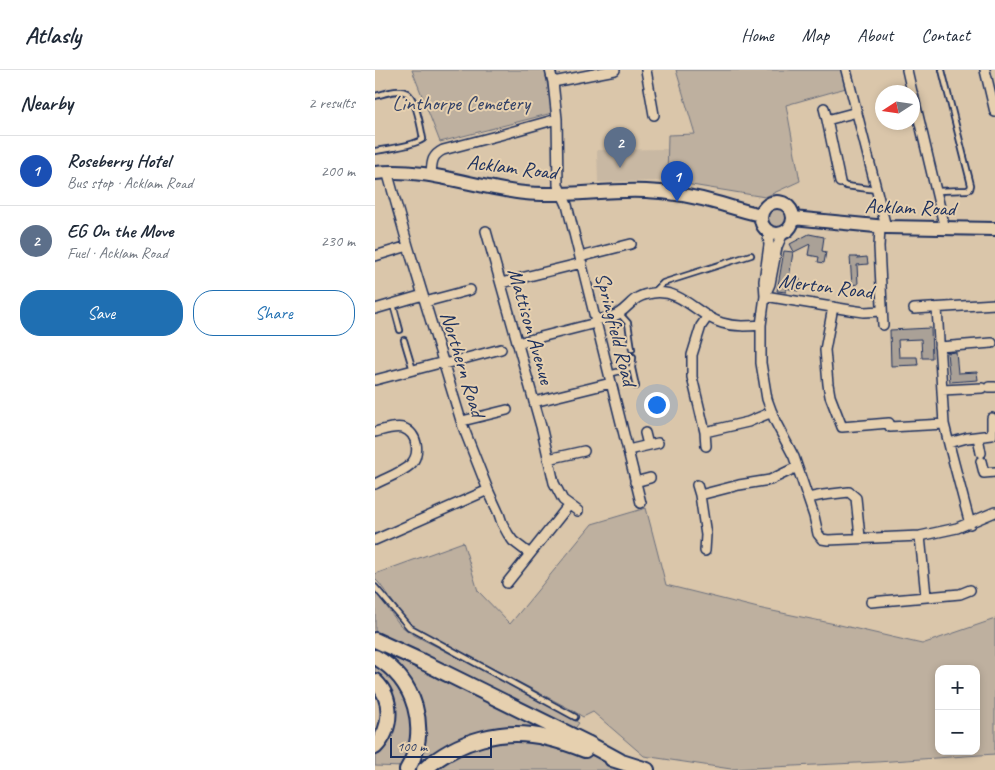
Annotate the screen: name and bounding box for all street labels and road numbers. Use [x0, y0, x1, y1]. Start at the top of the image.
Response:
street label: Acklam Road [465, 149, 562, 186]
street label: Acklam Road [864, 192, 959, 222]
street label: Mattison Avenue [502, 265, 560, 388]
street label: Merton Road [778, 267, 878, 305]
street label: Springfield Road [589, 270, 644, 392]
street label: Northern Road [435, 308, 492, 422]

